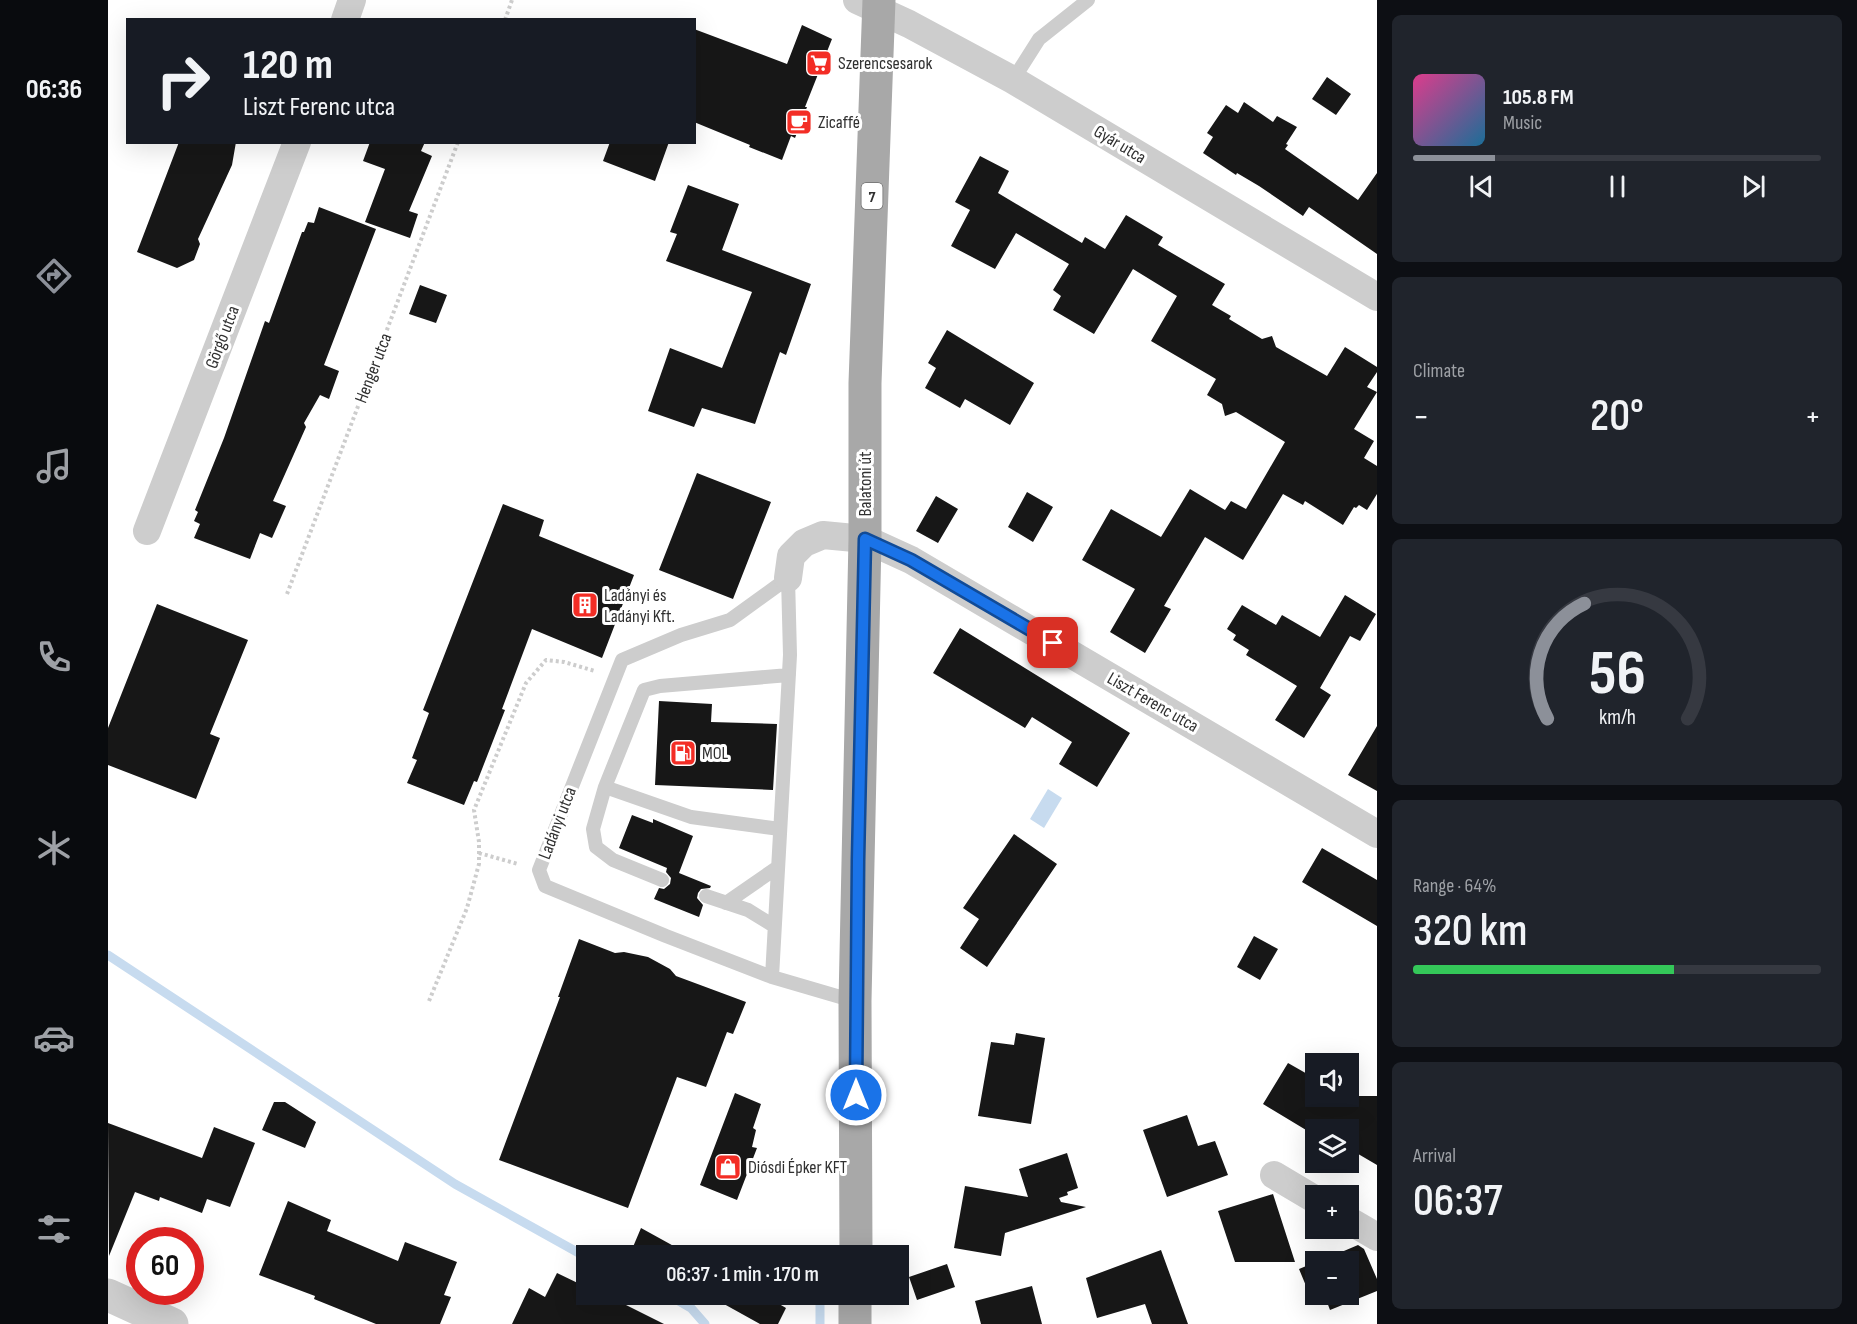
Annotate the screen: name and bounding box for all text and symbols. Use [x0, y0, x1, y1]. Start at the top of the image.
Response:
text: 120 m [243, 40, 333, 91]
icon: right [144, 42, 222, 120]
supermarket icon: Szerencsesarok [804, 48, 834, 78]
place label: Szerencsesarok [838, 53, 932, 74]
text: 06:36 [26, 74, 82, 106]
text: 105.8 FM [1503, 84, 1574, 111]
text: Liszt Ferenc utca [243, 91, 395, 123]
cafe icon: Zicaffé [784, 107, 814, 137]
text: Music [1503, 111, 1542, 135]
place label: Zicaffé [818, 112, 860, 133]
street label: Gyár utca [1090, 121, 1150, 168]
icon: previous [1465, 170, 1498, 203]
icon: pause [1601, 170, 1634, 203]
icon: next [1737, 170, 1770, 203]
road number: 7 [862, 183, 882, 209]
icon: directions [33, 255, 75, 297]
street label: Görgő utca [201, 303, 244, 371]
street label: Henger utca [351, 330, 396, 406]
text: Climate [1413, 359, 1465, 383]
text: 20° [1590, 389, 1644, 444]
text: − [1413, 397, 1429, 437]
text: + [1805, 397, 1821, 437]
icon: music [33, 445, 75, 487]
street label: Balatoni út [855, 451, 876, 517]
place label: Ladányi és Ladányi Kft. [604, 585, 675, 627]
building icon: Ladányi és Ladányi Kft. [570, 590, 600, 620]
pin [1027, 617, 1078, 668]
icon: arrive [1036, 626, 1069, 659]
icon: phone [33, 636, 75, 678]
text: 56 [1589, 637, 1645, 712]
street label: Liszt Ferenc utca [1104, 668, 1202, 737]
text: km/h [1598, 705, 1636, 730]
fuel station icon: MOL [668, 738, 698, 768]
place label: MOL [702, 743, 729, 764]
street label: Ladányi utca [534, 784, 581, 862]
icon: climate [33, 827, 75, 869]
text: Range · 64% [1413, 874, 1496, 898]
text: 320 km [1413, 904, 1527, 959]
icon: car [33, 1017, 75, 1059]
map controls [1305, 1053, 1359, 1305]
button: sound [1305, 1053, 1359, 1107]
position arrow [824, 1063, 888, 1127]
button: layers [1305, 1119, 1359, 1173]
text: Arrival [1413, 1144, 1456, 1168]
shop icon: Diósdi Épker KFT [713, 1152, 743, 1182]
place label: Diósdi Épker KFT [748, 1157, 847, 1178]
text: 06:37 [1413, 1174, 1502, 1229]
button: + [1305, 1185, 1359, 1239]
icon: filters [33, 1208, 75, 1250]
speed limit sign: 60 [126, 1227, 204, 1305]
button: − [1305, 1251, 1359, 1305]
text: 06:37 · 1 min · 170 m [666, 1261, 819, 1288]

